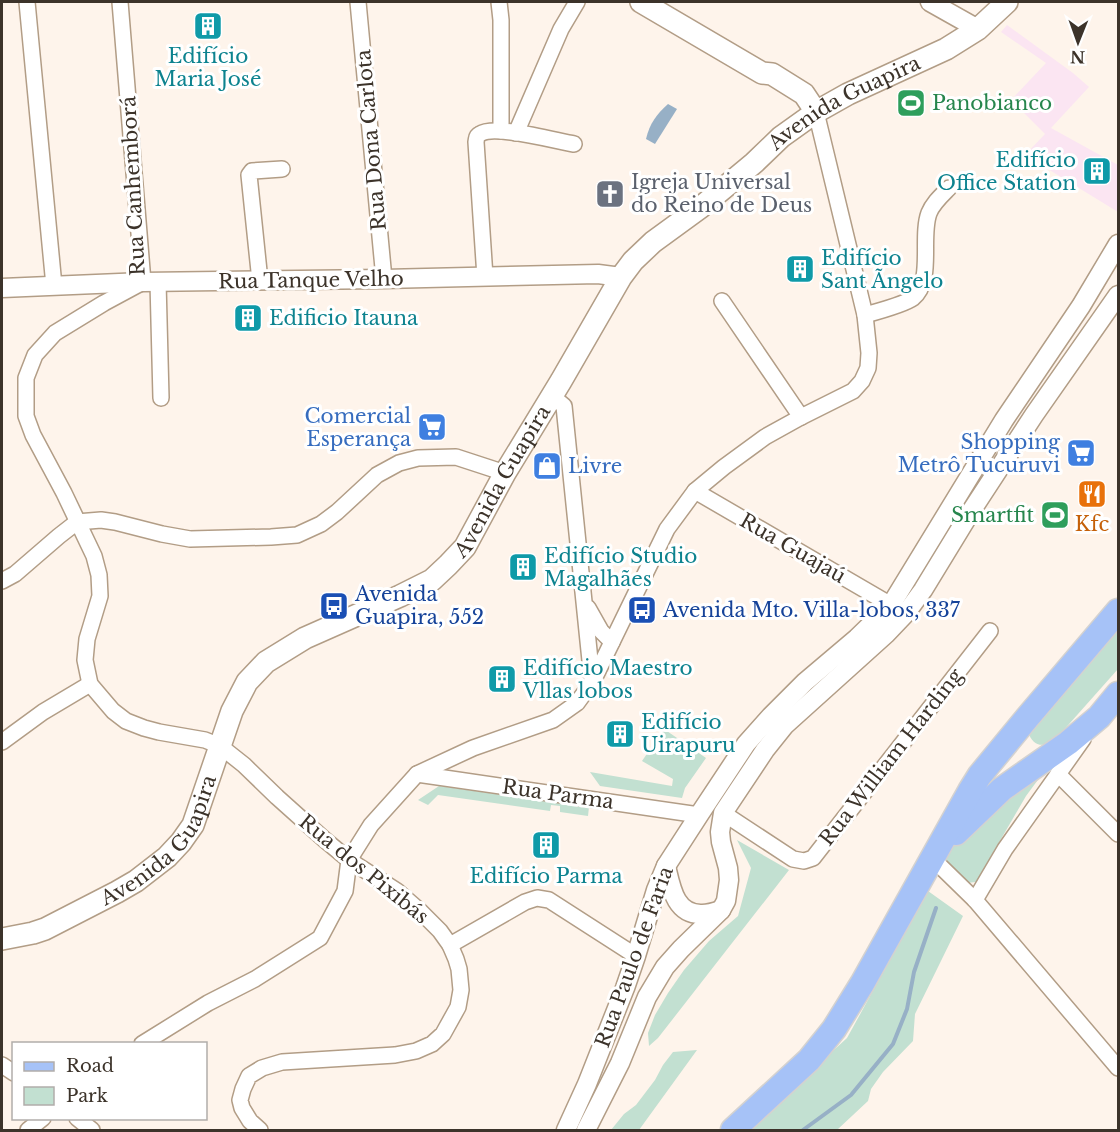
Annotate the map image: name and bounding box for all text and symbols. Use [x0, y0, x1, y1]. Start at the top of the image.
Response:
building icon: Edifício Maria José [192, 10, 224, 42]
north arrow [1048, 12, 1108, 72]
place label: Edifício Maria José [155, 44, 261, 91]
street label: Rua Dona Carlota [351, 47, 391, 232]
text: N [1070, 47, 1085, 67]
street label: Avenida Guapira [762, 50, 925, 156]
sports icon: Panobianco [895, 87, 927, 119]
place label: Panobianco [932, 91, 1052, 115]
street label: Rua Canhemborá [116, 95, 150, 277]
place label: Edifício Office Station [937, 148, 1076, 195]
building icon: Edifício Office Station [1081, 155, 1113, 187]
place label: Igreja Universal do Reino de Deus [631, 170, 812, 217]
church icon: Igreja Universal do Reino de Deus [594, 178, 626, 210]
place label: Edifício Sant Ãngelo [821, 246, 943, 293]
building icon: Edifício Sant Ãngelo [784, 253, 816, 285]
street label: Rua Tanque Velho [218, 266, 404, 294]
building icon: Edificio Itauna [232, 302, 264, 334]
place label: Edificio Itauna [269, 306, 419, 330]
street label: Avenida Guapira [449, 400, 556, 563]
place label: Comercial Esperança [305, 404, 412, 451]
supermarket icon: Comercial Esperança [416, 411, 448, 443]
place label: Shopping Metrô Tucuruvi [898, 430, 1061, 477]
supermarket icon: Shopping Metrô Tucuruvi [1065, 437, 1097, 469]
shop icon: Livre [531, 450, 563, 482]
place label: Livre [568, 454, 622, 478]
restaurant icon: Kfc [1076, 478, 1108, 510]
sports icon: Smartfit [1039, 499, 1071, 531]
place label: Smartfit [951, 503, 1034, 527]
street label: Rua Guajaú [736, 508, 850, 588]
place label: Kfc [1075, 512, 1109, 536]
place label: Edifício Studio Magalhães [544, 544, 697, 591]
building icon: Edifício Studio Magalhães [507, 551, 539, 583]
place label: Avenida Guapira, 552 [354, 582, 484, 629]
bus stop icon: Avenida Guapira, 552 [318, 590, 350, 622]
bus stop icon: Avenida Mto. Villa-lobos, 337 [626, 594, 658, 626]
place label: Avenida Mto. Villa-lobos, 337 [662, 598, 961, 622]
place label: Edifício Maestro Vllas lobos [522, 656, 693, 703]
building icon: Edifício Maestro Vllas lobos [486, 663, 518, 695]
street label: Rua William Harding [814, 663, 968, 850]
place label: Edifício Uirapuru [641, 710, 735, 757]
building icon: Edifício Uirapuru [604, 718, 636, 750]
street label: Avenida Guapira [96, 771, 221, 911]
street label: Rua Parma [501, 774, 616, 814]
street label: Rua dos Pixibás [294, 809, 434, 929]
building icon: Edifício Parma [530, 829, 562, 861]
street label: Rua Paulo de Faria [590, 862, 678, 1051]
place label: Edifício Parma [470, 864, 623, 888]
legend [12, 1042, 207, 1120]
text: Road [66, 1055, 114, 1077]
text: Park [66, 1085, 108, 1107]

